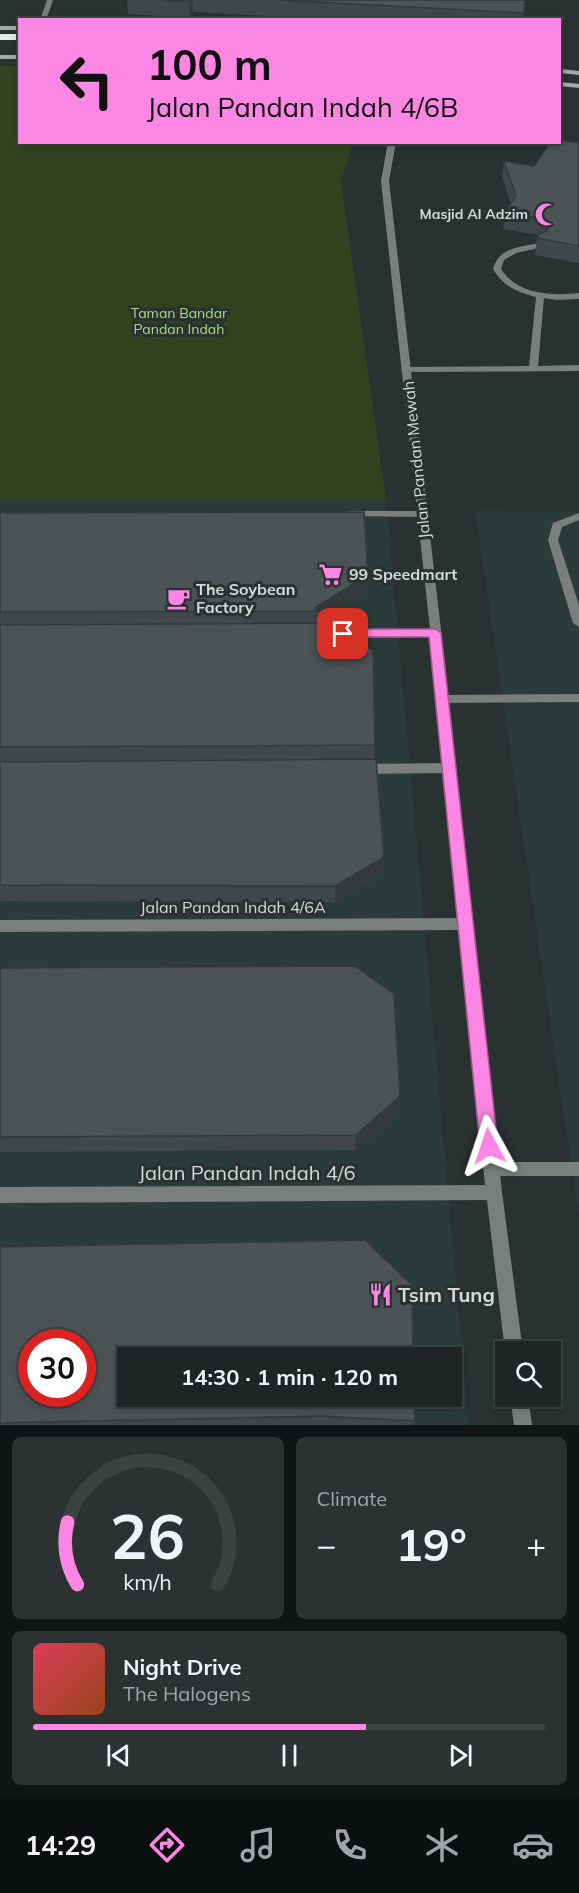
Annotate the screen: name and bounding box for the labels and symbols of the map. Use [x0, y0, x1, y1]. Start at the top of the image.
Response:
mosque icon: Masjid Al Adzim [533, 201, 559, 227]
place label: Masjid Al Adzim [420, 205, 528, 223]
park label: Taman Bandar Pandan Indah [131, 304, 228, 338]
street label: Jalan Pandan Mewah [398, 380, 434, 540]
supermarket icon: 99 Speedmart [318, 561, 344, 587]
place label: 99 Speedmart [349, 564, 457, 584]
place label: The Soybean Factory [196, 579, 295, 617]
cafe icon: The Soybean Factory [165, 585, 191, 611]
pin [317, 608, 368, 659]
street label: Jalan Pandan Indah 4/6A [140, 897, 326, 917]
position arrow [457, 1114, 521, 1178]
street label: Jalan Pandan Indah 4/6 [138, 1160, 356, 1185]
restaurant icon: Tsim Tung [367, 1281, 393, 1307]
place label: Tsim Tung [398, 1282, 495, 1307]
speed limit sign: 30 [18, 1329, 96, 1407]

